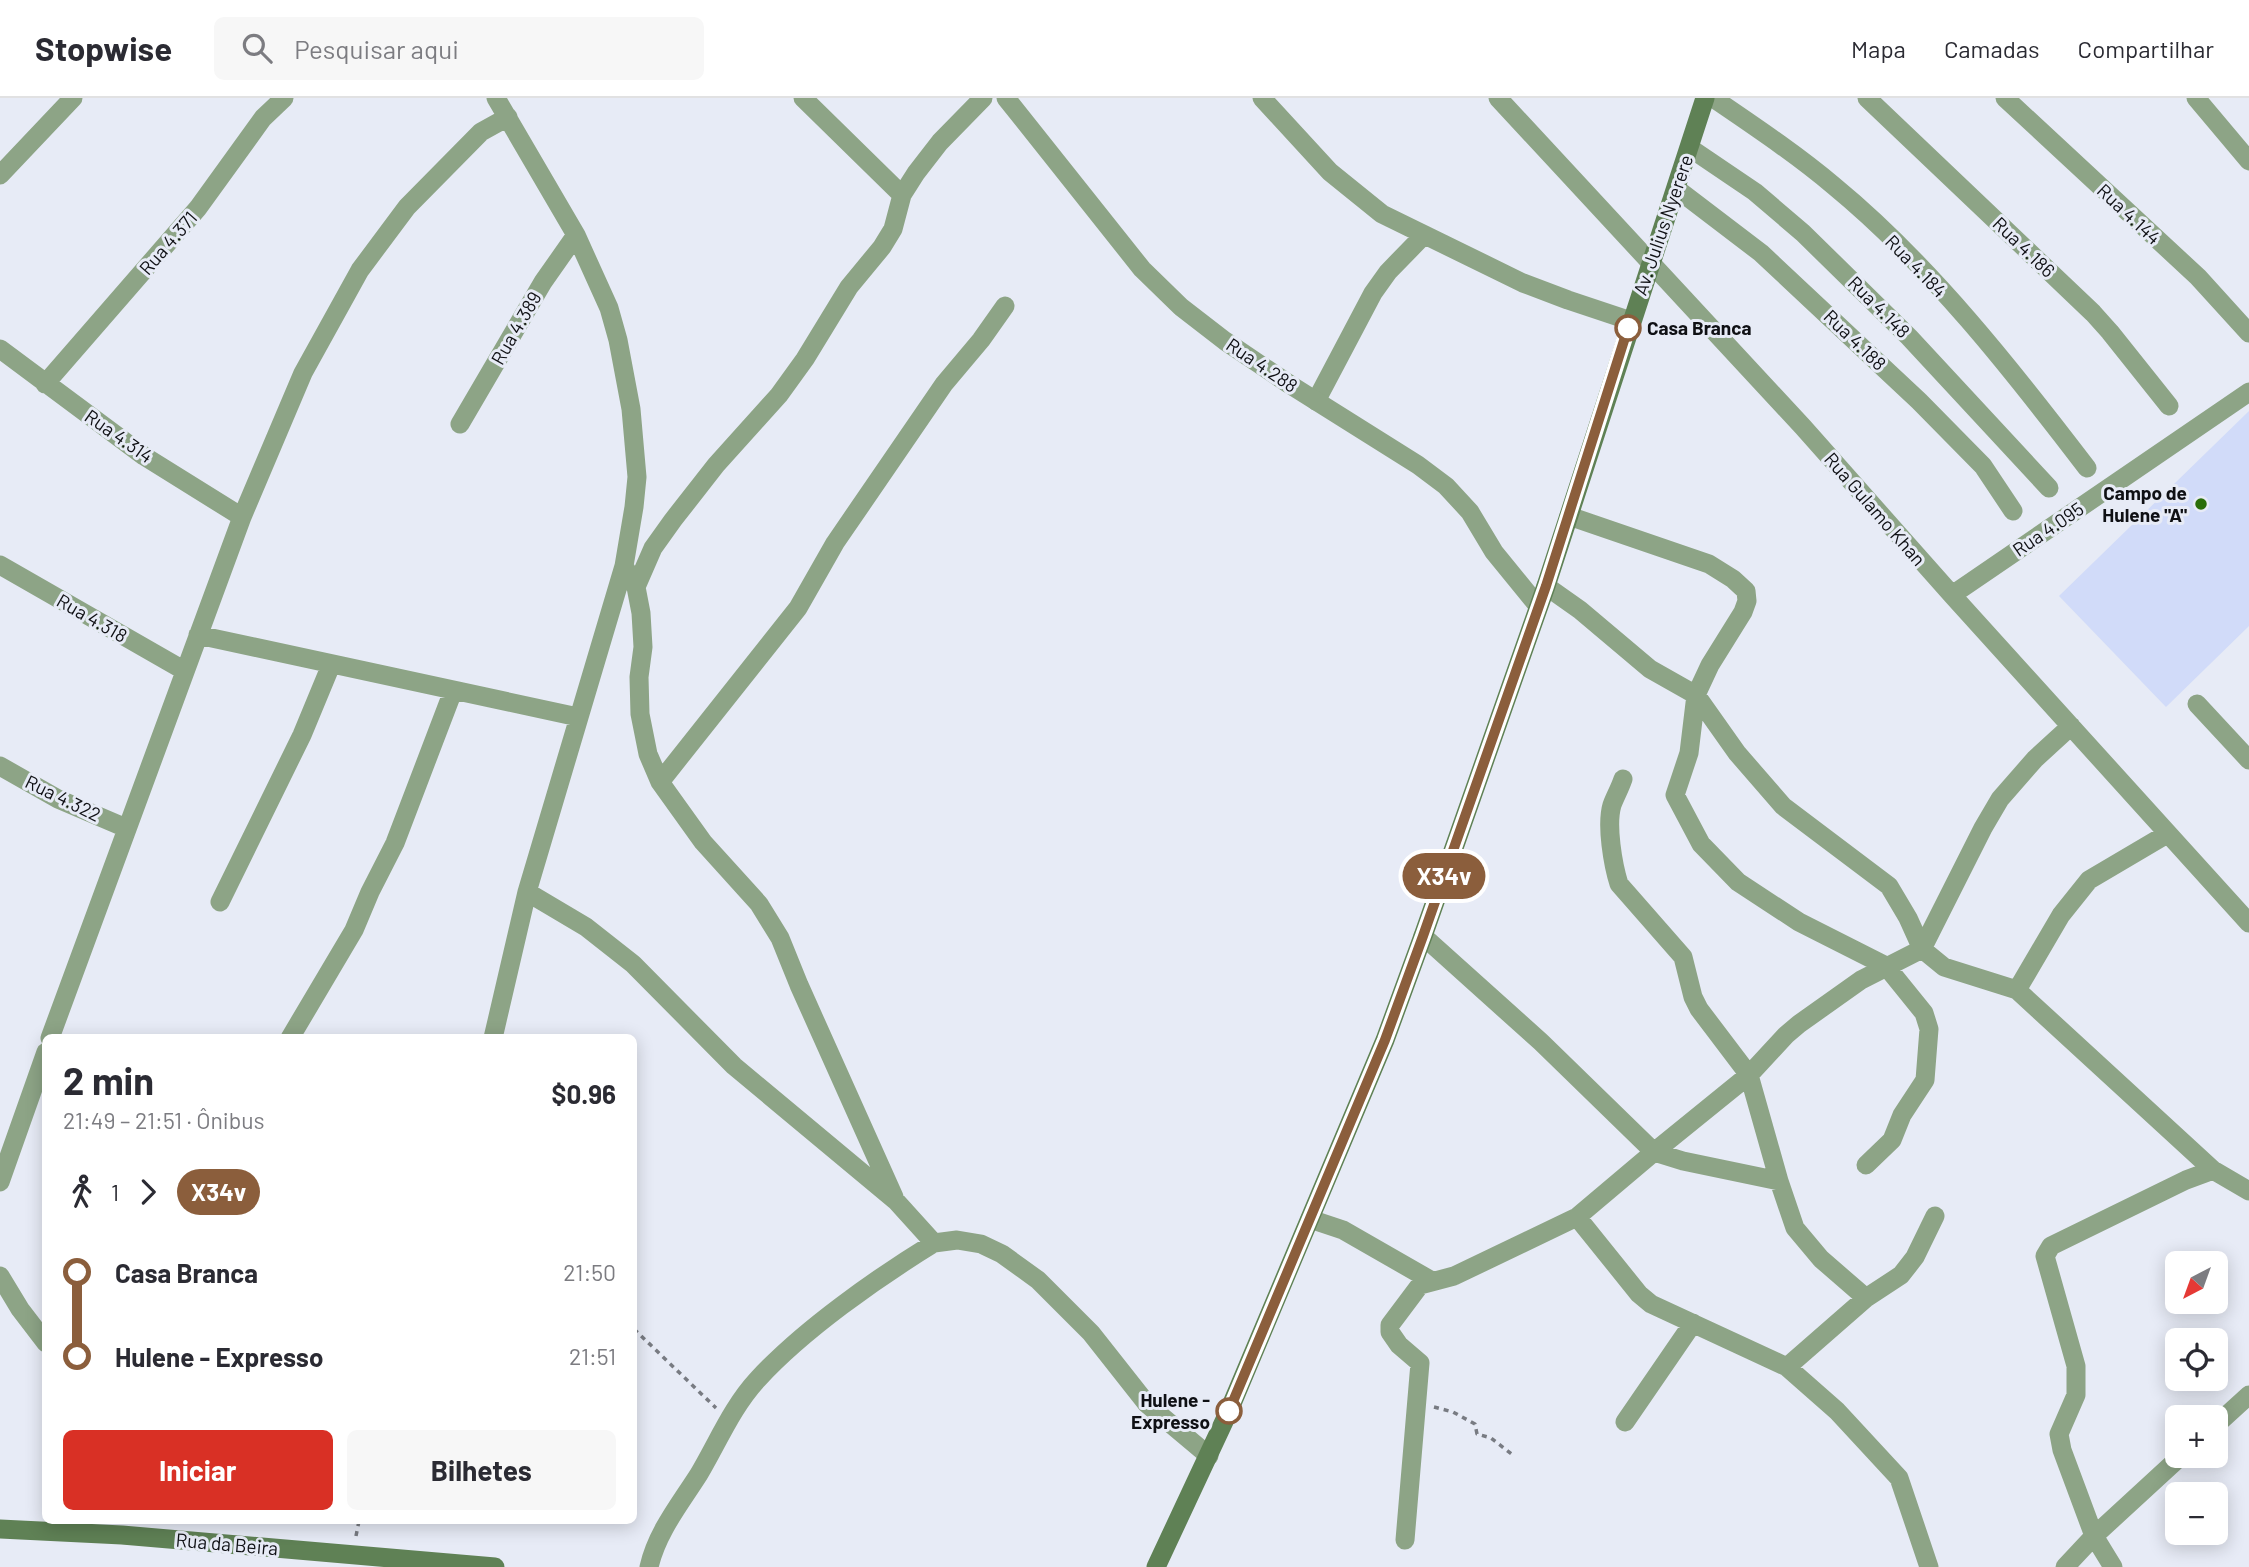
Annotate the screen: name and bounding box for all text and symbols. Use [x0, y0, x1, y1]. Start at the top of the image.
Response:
search box [214, 17, 704, 80]
text: Stopwise [35, 28, 172, 68]
icon: search [238, 29, 276, 67]
text: Pesquisar aqui [294, 33, 459, 64]
text: Mapa [1851, 34, 1906, 63]
text: Camadas [1944, 34, 2040, 63]
text: Compartilhar [2078, 34, 2214, 63]
street label: Av. Julius Nyerere [1628, 152, 1697, 298]
street label: Rua 4.144 [2093, 178, 2166, 249]
street label: Rua 4.371 [134, 206, 201, 279]
street label: Rua 4.186 [1989, 211, 2060, 282]
street label: Rua 4.184 [1881, 230, 1952, 302]
street label: Rua 4.148 [1844, 271, 1915, 342]
street label: Rua 4.389 [485, 287, 546, 368]
street label: Rua 4.188 [1819, 304, 1891, 375]
marker: Casa Branca [1615, 315, 1641, 341]
place label: Casa Branca [1647, 316, 1751, 339]
street label: Rua 4.288 [1222, 332, 1302, 397]
street label: Rua 4.314 [81, 404, 158, 467]
street label: Rua Gulamo Khan [1820, 447, 1931, 570]
place label: Campo de Hulene "A" [2102, 481, 2187, 526]
street label: Rua 4.095 [2008, 496, 2088, 561]
marker: Campo de Hulene "A" [2193, 496, 2209, 512]
street label: Rua 4.318 [53, 588, 131, 647]
street label: Rua 4.322 [22, 769, 105, 826]
line badge: X34v [1395, 853, 1493, 899]
text: X34v [1416, 861, 1472, 890]
text: 2 min [63, 1057, 154, 1103]
text: $0.96 [552, 1078, 616, 1109]
text: 21:49 – 21:51 · Ônibus [63, 1106, 265, 1134]
icon: walk [63, 1173, 101, 1211]
icon: forward [129, 1173, 167, 1211]
text: X34v [191, 1177, 246, 1206]
text: 1 [111, 1178, 119, 1206]
north arrow [2165, 1251, 2228, 1314]
map controls [2165, 1251, 2228, 1545]
text: Casa Branca [115, 1257, 258, 1288]
text: 21:50 [563, 1258, 616, 1286]
button: locate [2165, 1328, 2228, 1391]
text: Hulene - Expresso [115, 1341, 323, 1372]
text: 21:51 [569, 1342, 616, 1370]
place label: Hulene - Expresso [1131, 1388, 1210, 1433]
marker: Hulene - Expresso [1216, 1398, 1242, 1424]
button: + [2165, 1405, 2228, 1468]
button: Iniciar [63, 1430, 333, 1510]
button: Bilhetes [347, 1430, 616, 1510]
button: − [2165, 1482, 2228, 1545]
street label: Rua da Beira [175, 1528, 279, 1559]

